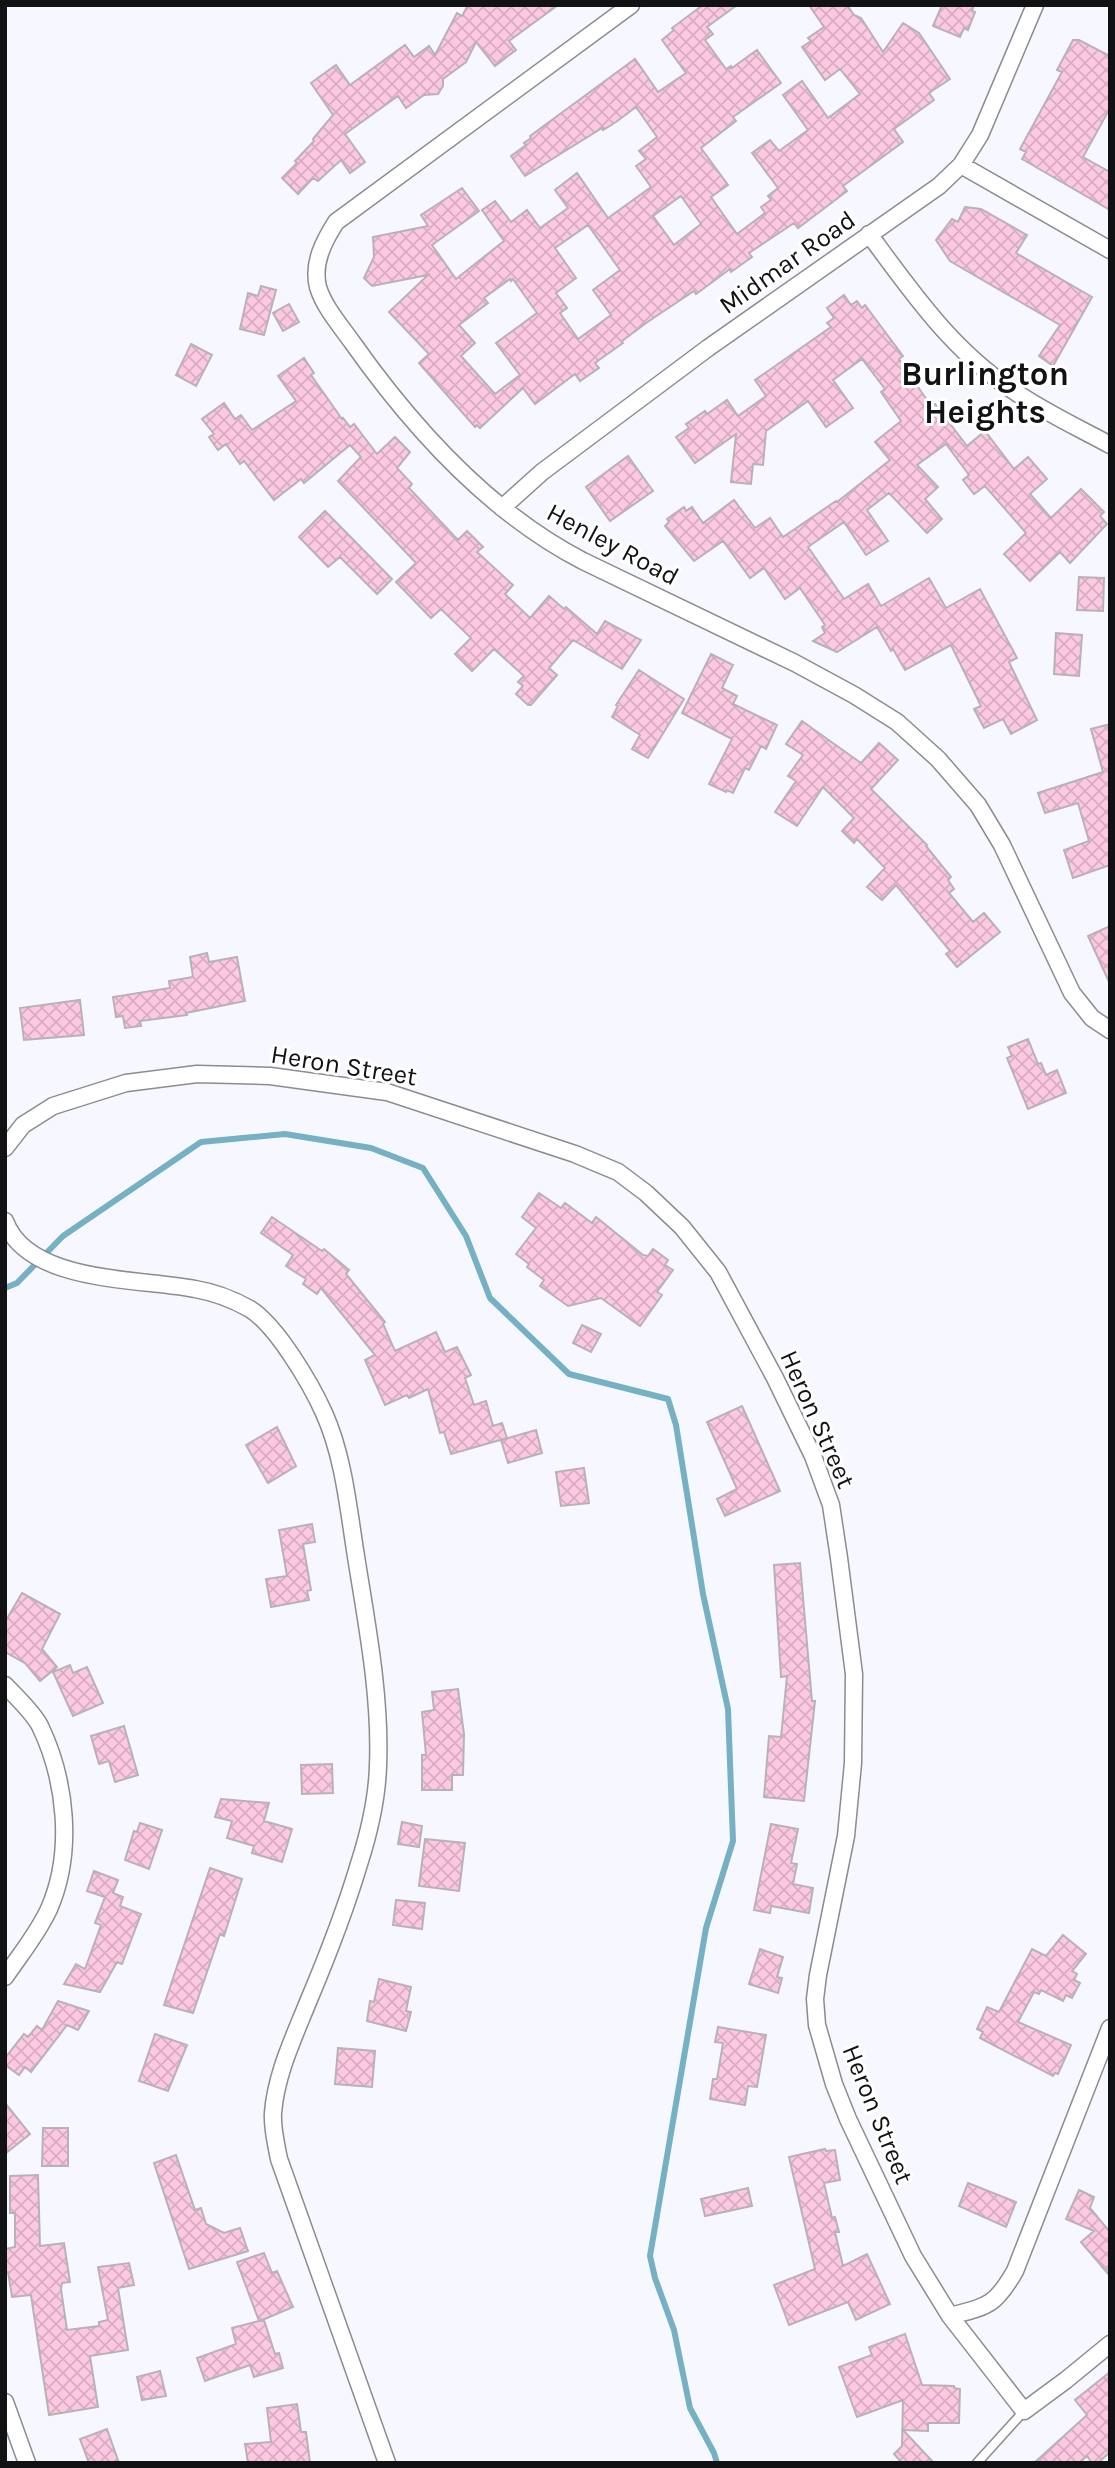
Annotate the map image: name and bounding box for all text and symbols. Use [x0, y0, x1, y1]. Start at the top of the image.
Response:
street label: Midmar Road [713, 204, 861, 321]
district label: Burlington Heights [901, 355, 1069, 431]
street label: Henley Road [541, 497, 684, 592]
street label: Heron Street [269, 1039, 419, 1092]
street label: Heron Street [773, 1345, 862, 1493]
street label: Heron Street [836, 2040, 920, 2189]

